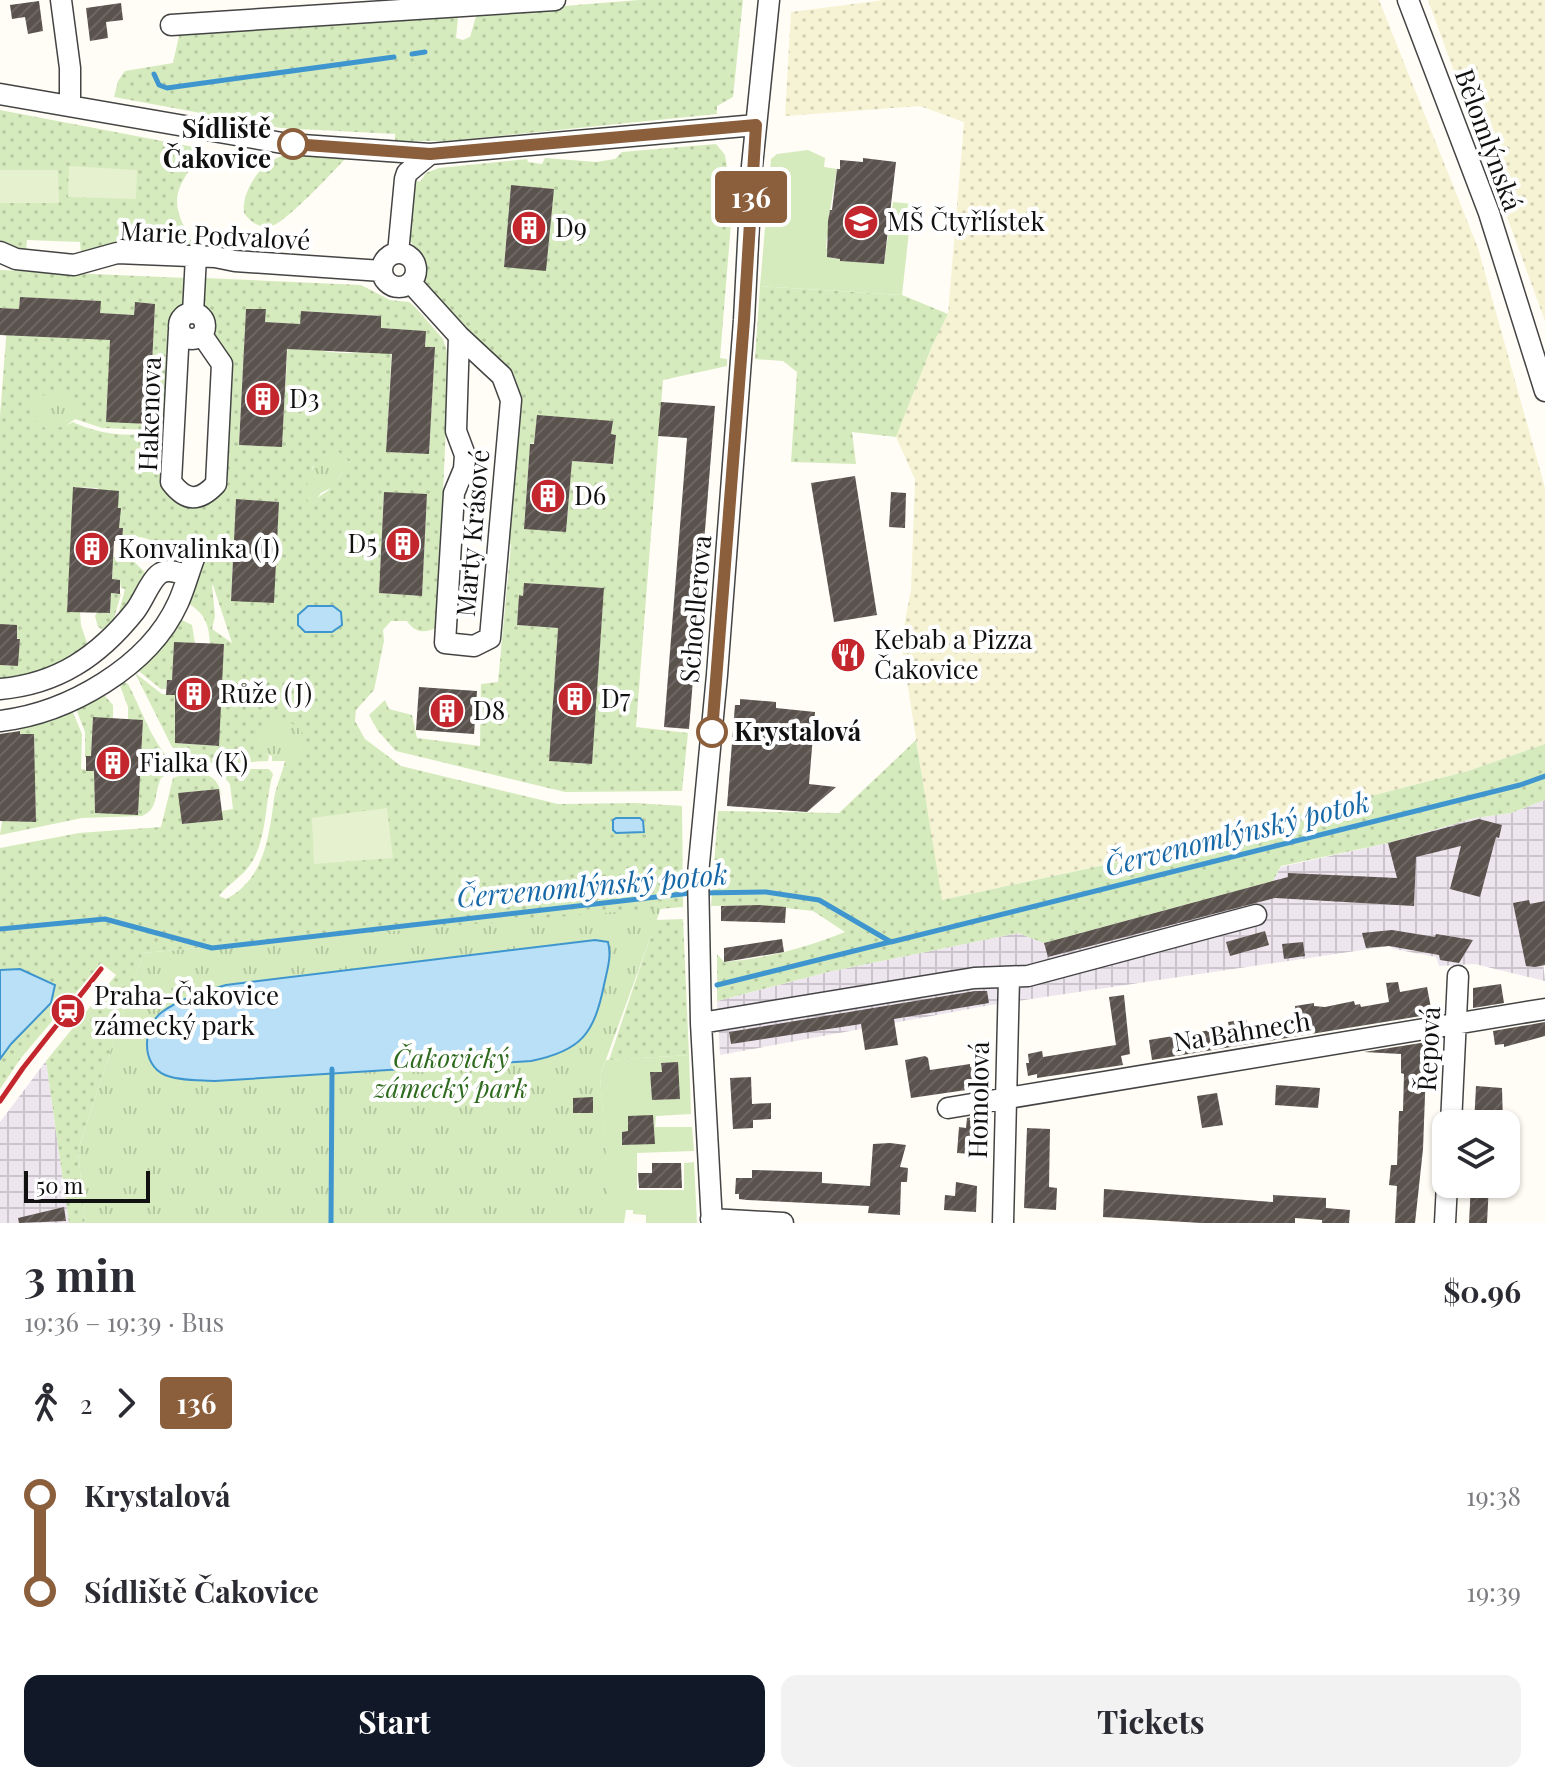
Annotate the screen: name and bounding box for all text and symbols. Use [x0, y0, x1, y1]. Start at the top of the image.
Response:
street label: Bělomlýnská [1448, 64, 1531, 215]
place label: Sídliště Čakovice [163, 110, 271, 175]
marker: Sídliště Čakovice [278, 129, 308, 159]
line badge: 136 [705, 171, 797, 223]
text: 136 [731, 178, 771, 215]
school or university icon: MŠ Čtyřlístek [842, 203, 880, 241]
place label: MŠ Čtyřlístek [887, 203, 1045, 238]
building icon: D9 [510, 209, 548, 247]
place label: D9 [555, 209, 587, 244]
street label: Marie Podvalové [119, 212, 311, 257]
street label: Hakenova [129, 356, 168, 472]
building icon: D3 [244, 380, 282, 418]
place label: D3 [289, 380, 320, 415]
street label: Marty Krásové [447, 448, 496, 618]
building icon: D6 [529, 477, 567, 515]
place label: D6 [574, 477, 606, 512]
place label: D5 [347, 525, 377, 560]
building icon: D5 [384, 525, 422, 563]
building icon: Konvalinka (I) [73, 530, 111, 568]
place label: Konvalinka (I) [118, 530, 280, 565]
street label: Schoellerova [671, 534, 718, 684]
place label: Kebab a Pizza Čakovice [874, 621, 1033, 686]
restaurant icon: Kebab a Pizza Čakovice [829, 636, 867, 674]
building icon: Růže (J) [175, 675, 213, 713]
place label: Růže (J) [220, 675, 312, 710]
building icon: D7 [556, 680, 594, 718]
place label: D7 [601, 680, 631, 715]
building icon: D8 [428, 692, 466, 730]
place label: D8 [473, 692, 505, 727]
place label: Krystalová [734, 713, 862, 748]
marker: Krystalová [697, 717, 727, 747]
building icon: Fialka (K) [94, 744, 132, 782]
place label: Fialka (K) [139, 744, 248, 779]
water label: Červenomlýnský potok [1100, 782, 1373, 883]
water label: Červenomlýnský potok [455, 854, 729, 915]
place label: Praha-Čakovice zámecký park [94, 977, 279, 1042]
station icon: Praha-Čakovice zámecký park [49, 992, 87, 1030]
street label: Na Bahnech [1171, 1002, 1313, 1059]
street label: Řepová [1408, 1006, 1447, 1092]
park label: Čakovický zámecký park [372, 1040, 528, 1105]
street label: Homolová [959, 1041, 996, 1159]
map controls [1432, 1110, 1520, 1198]
button: layers [1432, 1110, 1520, 1198]
scale bar [24, 1167, 150, 1203]
text: 50 m [36, 1170, 83, 1200]
text: 3 min [24, 1244, 136, 1303]
text: $0.96 [1443, 1271, 1521, 1311]
text: 19:36 – 19:39 · Bus [24, 1304, 224, 1339]
icon: walk [24, 1381, 68, 1425]
icon: forward [104, 1381, 148, 1425]
text: 136 [176, 1384, 216, 1421]
text: 2 [80, 1386, 92, 1421]
text: Krystalová [84, 1475, 231, 1515]
text: 19:38 [1466, 1478, 1521, 1513]
text: Sídliště Čakovice [84, 1571, 319, 1611]
text: 19:39 [1466, 1574, 1521, 1609]
button: Start [24, 1675, 765, 1767]
button: Tickets [781, 1675, 1521, 1767]

